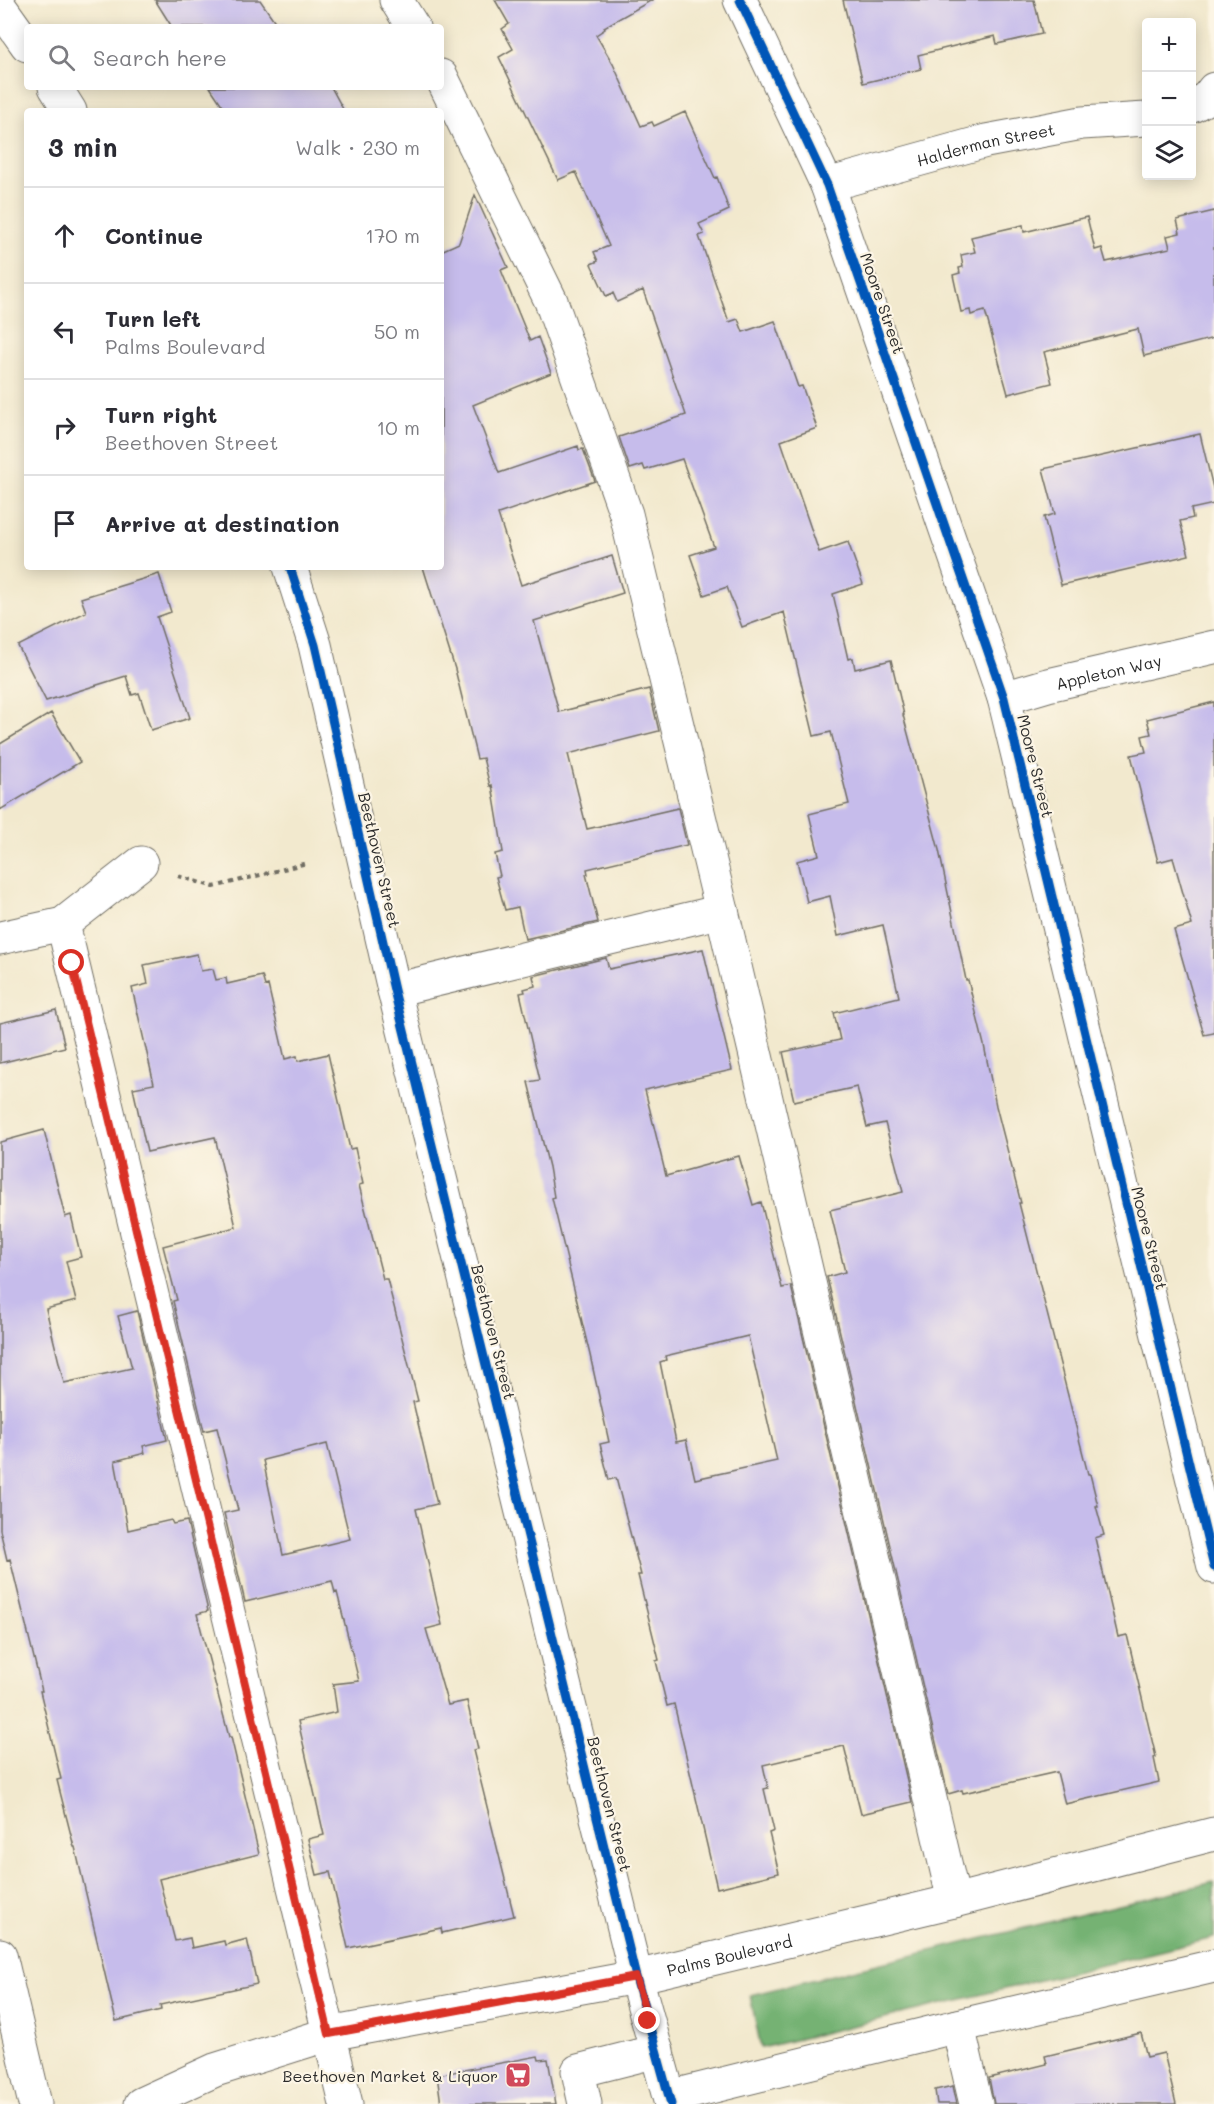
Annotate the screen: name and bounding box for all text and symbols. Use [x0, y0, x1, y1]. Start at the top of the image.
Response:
map controls [1142, 18, 1196, 180]
button: + [1142, 18, 1196, 72]
search box [24, 24, 444, 90]
icon: search [45, 41, 78, 74]
text: Search here [93, 43, 227, 72]
button: − [1142, 72, 1196, 126]
street label: Halderman Street [914, 118, 1056, 170]
button: layers [1142, 126, 1196, 180]
text: 3 min [48, 130, 117, 164]
text: Walk · 230 m [295, 134, 420, 160]
icon: ahead [48, 219, 81, 252]
text: Continue [105, 221, 203, 250]
text: 170 m [365, 222, 420, 248]
street label: Moore Street [856, 250, 910, 356]
text: Turn left [105, 304, 201, 333]
icon: left [48, 315, 81, 348]
text: 50 m [374, 318, 420, 344]
text: Palms Boulevard [105, 333, 265, 359]
text: Turn right [105, 400, 217, 429]
icon: right [48, 411, 81, 444]
text: 10 m [376, 414, 420, 440]
text: Beethoven Street [105, 429, 278, 455]
icon: arrive [48, 507, 81, 540]
text: Arrive at destination [105, 509, 340, 538]
street label: Appleton Way [1054, 649, 1163, 693]
street label: Moore Street [1013, 712, 1059, 820]
street label: Beethoven Street [354, 790, 406, 930]
route start [58, 949, 84, 975]
street label: Moore Street [1127, 1184, 1173, 1292]
street label: Beethoven Street [467, 1262, 521, 1402]
street label: Beethoven Street [583, 1734, 637, 1874]
street label: Palms Boulevard [664, 1930, 794, 1980]
route end [634, 2007, 660, 2033]
supermarket icon: Beethoven Market & Liquor [503, 2060, 533, 2090]
place label: Beethoven Market & Liquor [283, 2065, 498, 2086]

